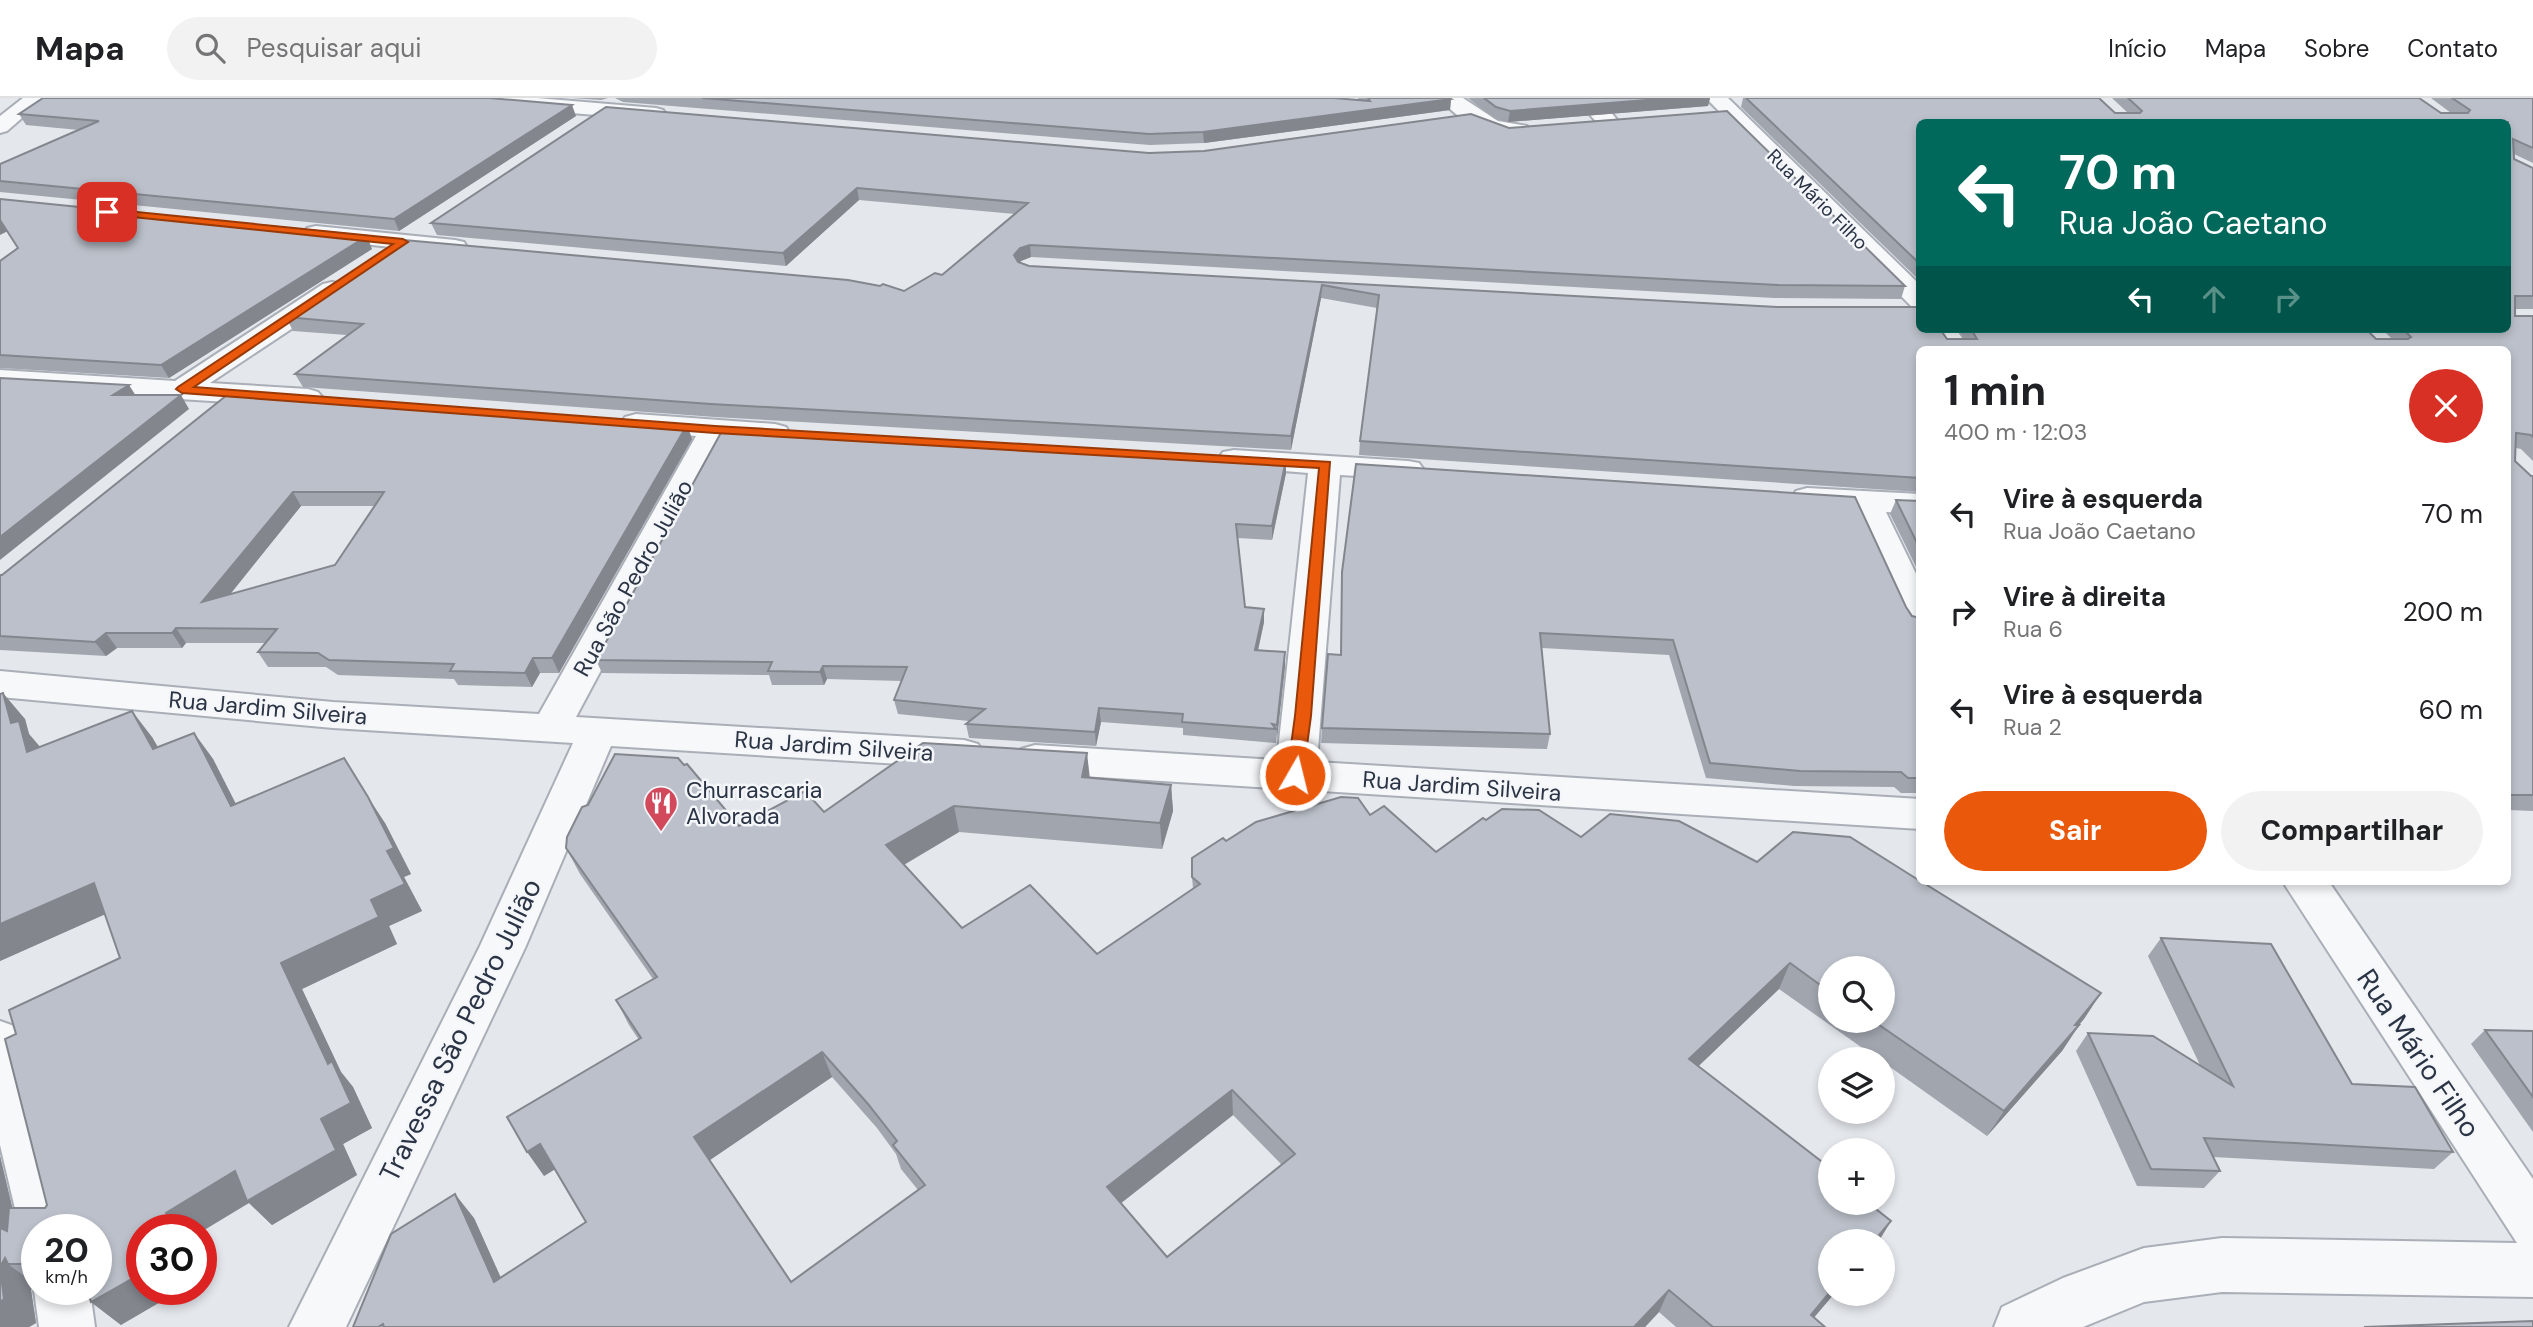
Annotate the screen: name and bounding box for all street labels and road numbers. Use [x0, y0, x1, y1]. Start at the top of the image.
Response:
street label: Rua Mário Filho [1762, 144, 1873, 255]
street label: Rua São Pedro Julião [566, 474, 700, 682]
street label: Rua Jardim Silveira [167, 684, 369, 732]
street label: Rua Jardim Silveira [734, 724, 934, 768]
street label: Rua Jardim Silveira [1362, 764, 1562, 808]
street label: Travessa São Pedro Julião [371, 872, 550, 1188]
street label: Rua Mário Filho [2348, 962, 2489, 1145]

